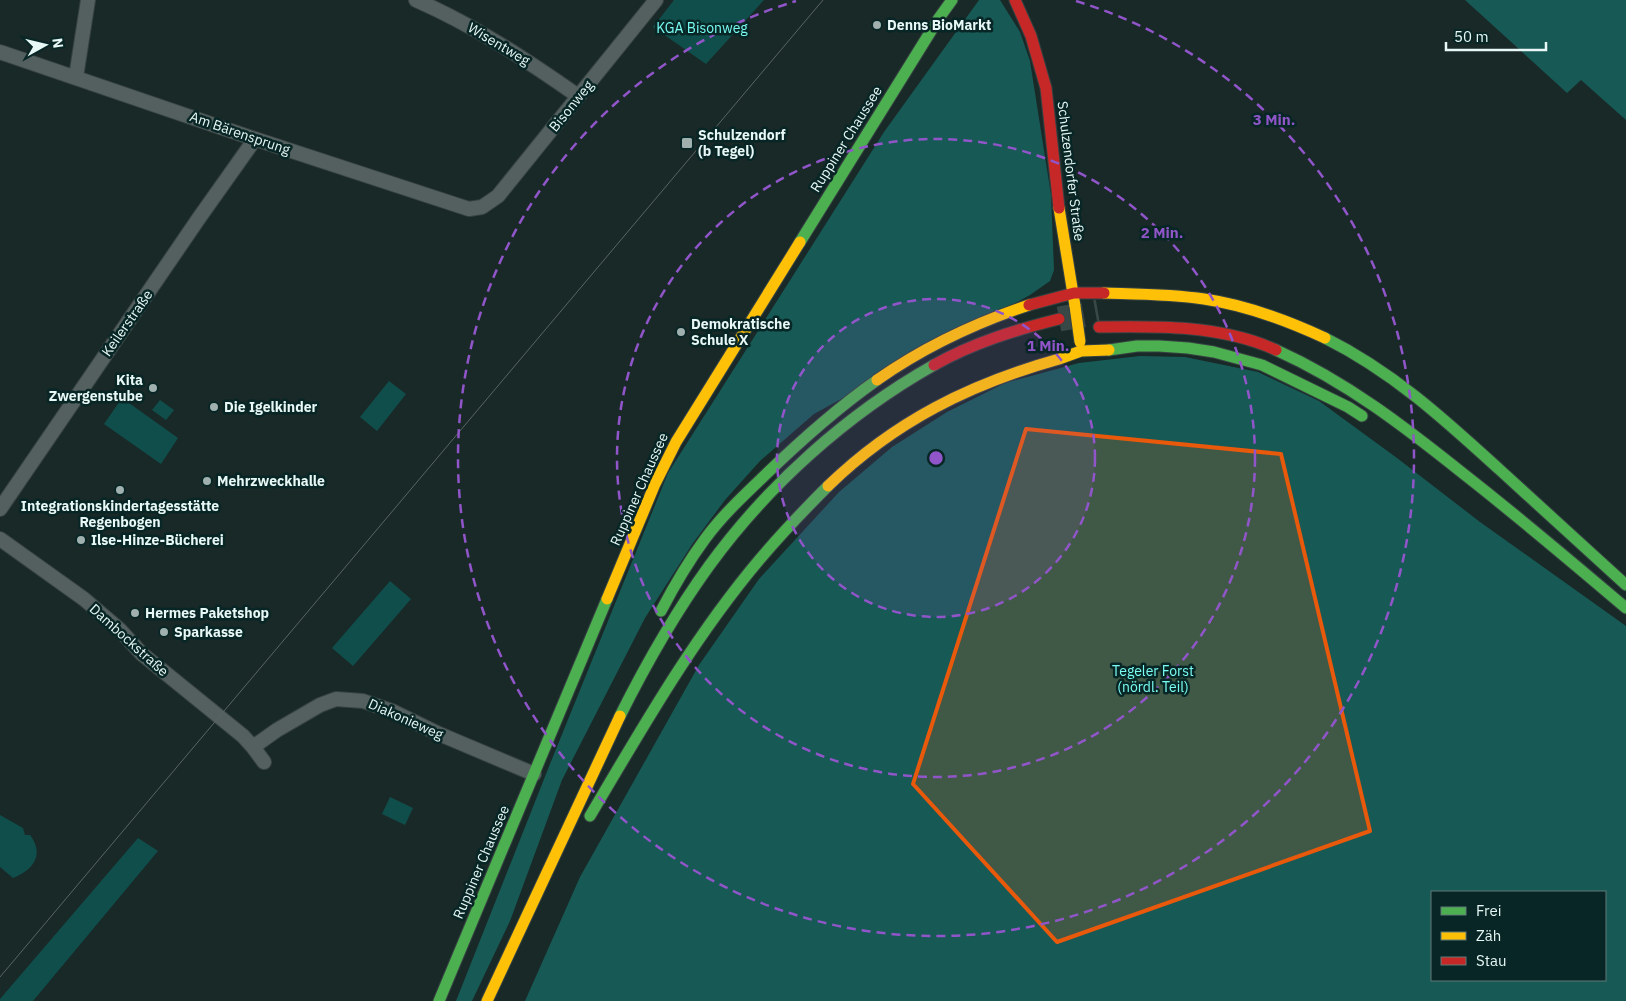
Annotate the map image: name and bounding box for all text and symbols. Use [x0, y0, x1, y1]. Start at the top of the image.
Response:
place label: Denns BioMarkt [887, 16, 991, 34]
street label: Wisentweg [465, 18, 534, 70]
park label: KGA Bisonweg [656, 19, 748, 37]
marker: Denns BioMarkt [871, 19, 883, 31]
north arrow [20, 20, 70, 70]
scale bar [1446, 20, 1546, 52]
text: 50 m [1454, 27, 1489, 46]
text: N [48, 37, 67, 49]
street label: Bisonweg [545, 76, 598, 135]
street label: Ruppiner Chaussee [806, 82, 886, 195]
street label: Schulzendorfer Straße [1053, 100, 1089, 242]
street label: Am Bärensprung [187, 107, 293, 159]
text: 3 Min. [1253, 110, 1295, 129]
place label: Schulzendorf (b Tegel) [698, 126, 786, 160]
marker: Schulzendorf (b Tegel) [680, 136, 694, 150]
text: 2 Min. [1141, 223, 1183, 242]
street label: Keilerstraße [97, 286, 157, 360]
place label: Demokratische Schule X [691, 315, 790, 349]
marker: Demokratische Schule X [675, 326, 687, 338]
text: 1 Min. [1027, 336, 1069, 355]
place label: Kita Zwergenstube [49, 371, 143, 405]
marker: Kita Zwergenstube [147, 382, 159, 394]
place label: Die Igelkinder [224, 398, 318, 416]
marker: Die Igelkinder [208, 401, 220, 413]
street label: Ruppiner Chaussee [606, 429, 672, 548]
centre of rings [927, 449, 945, 467]
place label: Mehrzweckhalle [217, 472, 325, 490]
marker: Mehrzweckhalle [201, 475, 213, 487]
marker: Integrationskindertagesstätte Regenbogen [114, 484, 126, 496]
place label: Integrationskindertagesstätte Regenbogen [21, 497, 219, 531]
place label: Ilse-Hinze-Bücherei [91, 531, 224, 549]
marker: Ilse-Hinze-Bücherei [75, 534, 87, 546]
street label: Dambockstraße [86, 600, 172, 680]
place label: Hermes Paketshop [145, 604, 269, 622]
marker: Hermes Paketshop [129, 607, 141, 619]
place label: Sparkasse [174, 623, 243, 641]
marker: Sparkasse [158, 626, 170, 638]
park label: Tegeler Forst (nördl. Teil) [1112, 662, 1194, 696]
street label: Diakonieweg [366, 694, 447, 744]
street label: Ruppiner Chaussee [449, 802, 513, 922]
legend [1431, 891, 1606, 981]
text: Frei [1476, 901, 1502, 920]
text: Zäh [1476, 926, 1501, 945]
text: Stau [1476, 951, 1507, 970]

